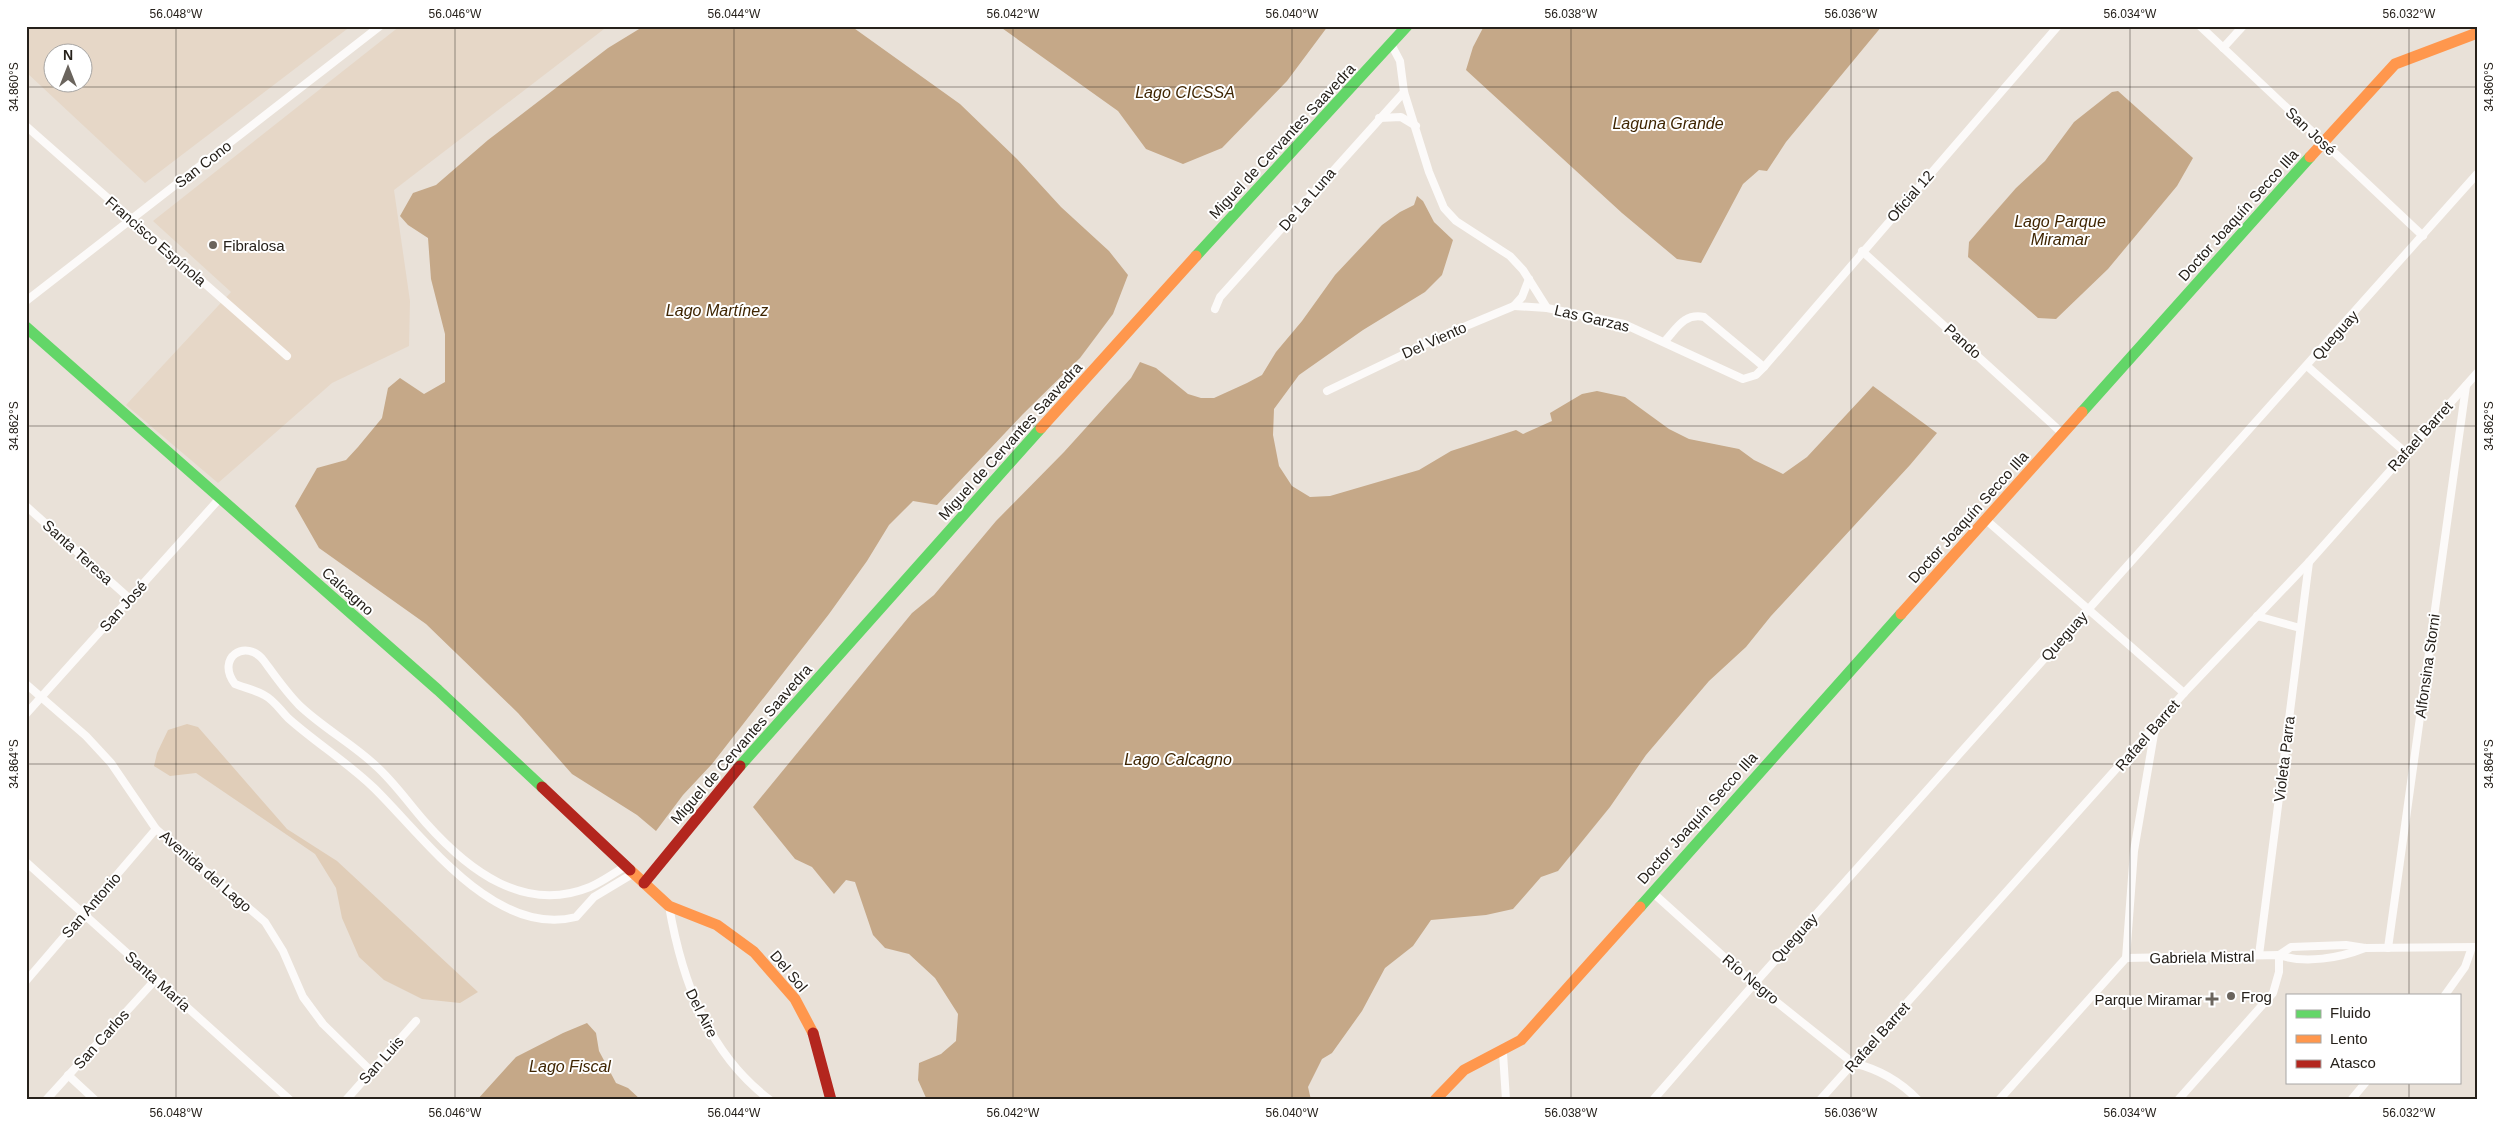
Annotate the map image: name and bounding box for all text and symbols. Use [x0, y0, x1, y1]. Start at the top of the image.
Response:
text: 56.048°W [150, 7, 203, 21]
text: 56.046°W [429, 7, 482, 21]
text: 56.044°W [708, 7, 761, 21]
text: 56.042°W [987, 7, 1040, 21]
text: 56.040°W [1266, 7, 1319, 21]
text: 56.038°W [1545, 7, 1598, 21]
text: 56.036°W [1825, 7, 1878, 21]
text: 56.034°W [2104, 7, 2157, 21]
text: 56.032°W [2383, 7, 2436, 21]
north arrow [42, 42, 92, 92]
text: N [63, 47, 73, 63]
street label: Miguel de Cervantes Saavedra [1206, 59, 1359, 222]
text: 34.860°S [7, 62, 21, 112]
text: 34.860°S [2482, 62, 2496, 112]
water label: Lago CICSSA [1135, 84, 1235, 101]
street label: San José [2282, 103, 2340, 159]
water label: Laguna Grande [1612, 115, 1724, 132]
street label: San Cono [171, 137, 235, 191]
street label: Doctor Joaquín Secco Illa [2174, 145, 2302, 284]
street label: De La Luna [1275, 164, 1339, 234]
street label: Oficial 12 [1883, 167, 1937, 225]
street label: Francisco Espínola [102, 193, 210, 290]
water label: Lago Parque Miramar [2014, 213, 2106, 248]
place label: Fibralosa [223, 237, 285, 254]
marker: Fibralosa [207, 239, 219, 251]
street label: Las Garzas [1553, 301, 1631, 335]
water label: Lago Martínez [666, 302, 768, 319]
street label: Queguay [2308, 306, 2362, 363]
street label: Del Viento [1399, 318, 1469, 362]
street label: Pando [1941, 320, 1985, 362]
street label: Miguel de Cervantes Saavedra [935, 358, 1086, 523]
street label: Rafael Barret [2384, 397, 2456, 475]
text: 34.862°S [7, 401, 21, 451]
text: 34.862°S [2482, 401, 2496, 451]
street label: Doctor Joaquín Secco Illa [1904, 447, 2032, 586]
street label: Santa Teresa [40, 516, 117, 588]
street label: Calcagno [319, 563, 377, 619]
street label: San José [96, 577, 150, 635]
street label: Queguay [2037, 607, 2091, 664]
street label: Alfonsina Storni [2411, 613, 2443, 719]
street label: Miguel de Cervantes Saavedra [667, 660, 815, 827]
street label: Rafael Barret [2112, 695, 2183, 774]
street label: Violeta Parra [2270, 714, 2298, 803]
text: 34.864°S [7, 739, 21, 789]
text: 34.864°S [2482, 739, 2496, 789]
street label: Doctor Joaquín Secco Illa [1633, 748, 1761, 887]
water label: Lago Calcagno [1124, 751, 1232, 768]
street label: Avenida del Lago [157, 827, 255, 915]
street label: San Antonio [58, 869, 124, 941]
street label: Queguay [1767, 909, 1821, 966]
street label: Santa María [122, 947, 195, 1015]
street label: Del Sol [767, 947, 811, 995]
street label: Gabriela Mistral [2149, 948, 2255, 966]
street label: Río Negro [1719, 951, 1783, 1007]
street label: Del Aire [683, 986, 721, 1040]
place label: Frog [2241, 988, 2272, 1005]
marker: Frog [2225, 990, 2237, 1002]
place label: Parque Miramar [2094, 991, 2202, 1008]
marker: Parque Miramar [2206, 993, 2218, 1005]
legend [2286, 994, 2460, 1084]
street label: Rafael Barret [1841, 998, 1913, 1076]
text: Fluido [2330, 1004, 2371, 1021]
street label: San Carlos [70, 1006, 132, 1072]
text: Lento [2330, 1030, 2368, 1047]
street label: San Luis [355, 1033, 407, 1087]
text: Atasco [2330, 1054, 2376, 1071]
water label: Lago Fiscal [529, 1058, 611, 1075]
text: 56.048°W [150, 1106, 203, 1120]
text: 56.046°W [429, 1106, 482, 1120]
text: 56.044°W [708, 1106, 761, 1120]
text: 56.042°W [987, 1106, 1040, 1120]
text: 56.040°W [1266, 1106, 1319, 1120]
text: 56.038°W [1545, 1106, 1598, 1120]
text: 56.036°W [1825, 1106, 1878, 1120]
text: 56.034°W [2104, 1106, 2157, 1120]
text: 56.032°W [2383, 1106, 2436, 1120]

